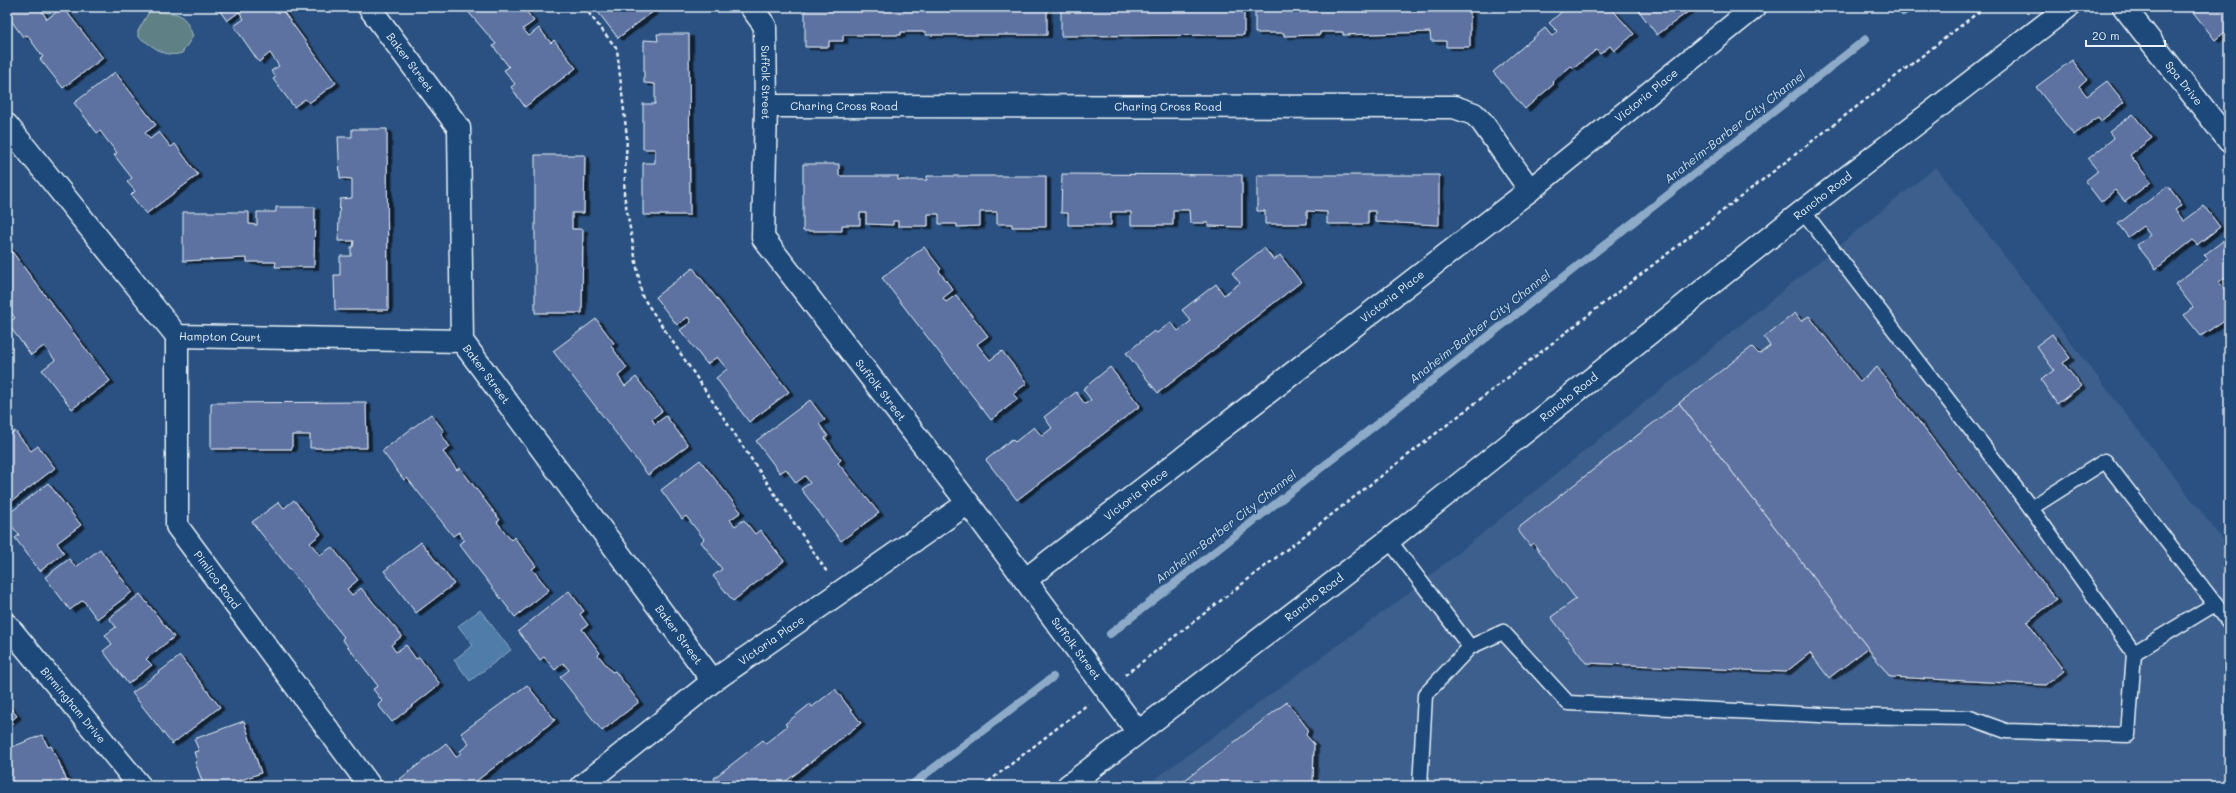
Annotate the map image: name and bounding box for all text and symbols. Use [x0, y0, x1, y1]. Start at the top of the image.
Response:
scale bar [2086, 22, 2165, 48]
text: 20 m [2092, 27, 2120, 43]
street label: Baker Street [384, 29, 438, 95]
street label: Suffolk Street [758, 45, 774, 120]
street label: Spa Drive [2162, 58, 2206, 108]
street label: Victoria Place [1611, 65, 1681, 125]
water label: Anaheim-Barber City Channel [1661, 66, 1808, 186]
street label: Charing Cross Road [790, 98, 898, 113]
street label: Charing Cross Road [1114, 99, 1222, 114]
street label: Rancho Road [1790, 168, 1855, 223]
street label: Victoria Place [1357, 266, 1427, 326]
water label: Anaheim-Barber City Channel [1406, 266, 1553, 386]
street label: Hampton Court [179, 328, 261, 344]
street label: Baker Street [460, 341, 514, 407]
street label: Suffolk Street [852, 356, 910, 424]
street label: Rancho Road [1536, 369, 1601, 424]
street label: Victoria Place [1100, 464, 1171, 524]
water label: Anaheim-Barber City Channel [1152, 466, 1299, 586]
street label: Pimlico Road [191, 547, 244, 612]
street label: Rancho Road [1281, 570, 1346, 624]
street label: Baker Street [652, 602, 706, 667]
street label: Victoria Place [735, 612, 807, 668]
street label: Suffolk Street [1048, 614, 1105, 683]
street label: Birmingham Drive [38, 664, 110, 746]

